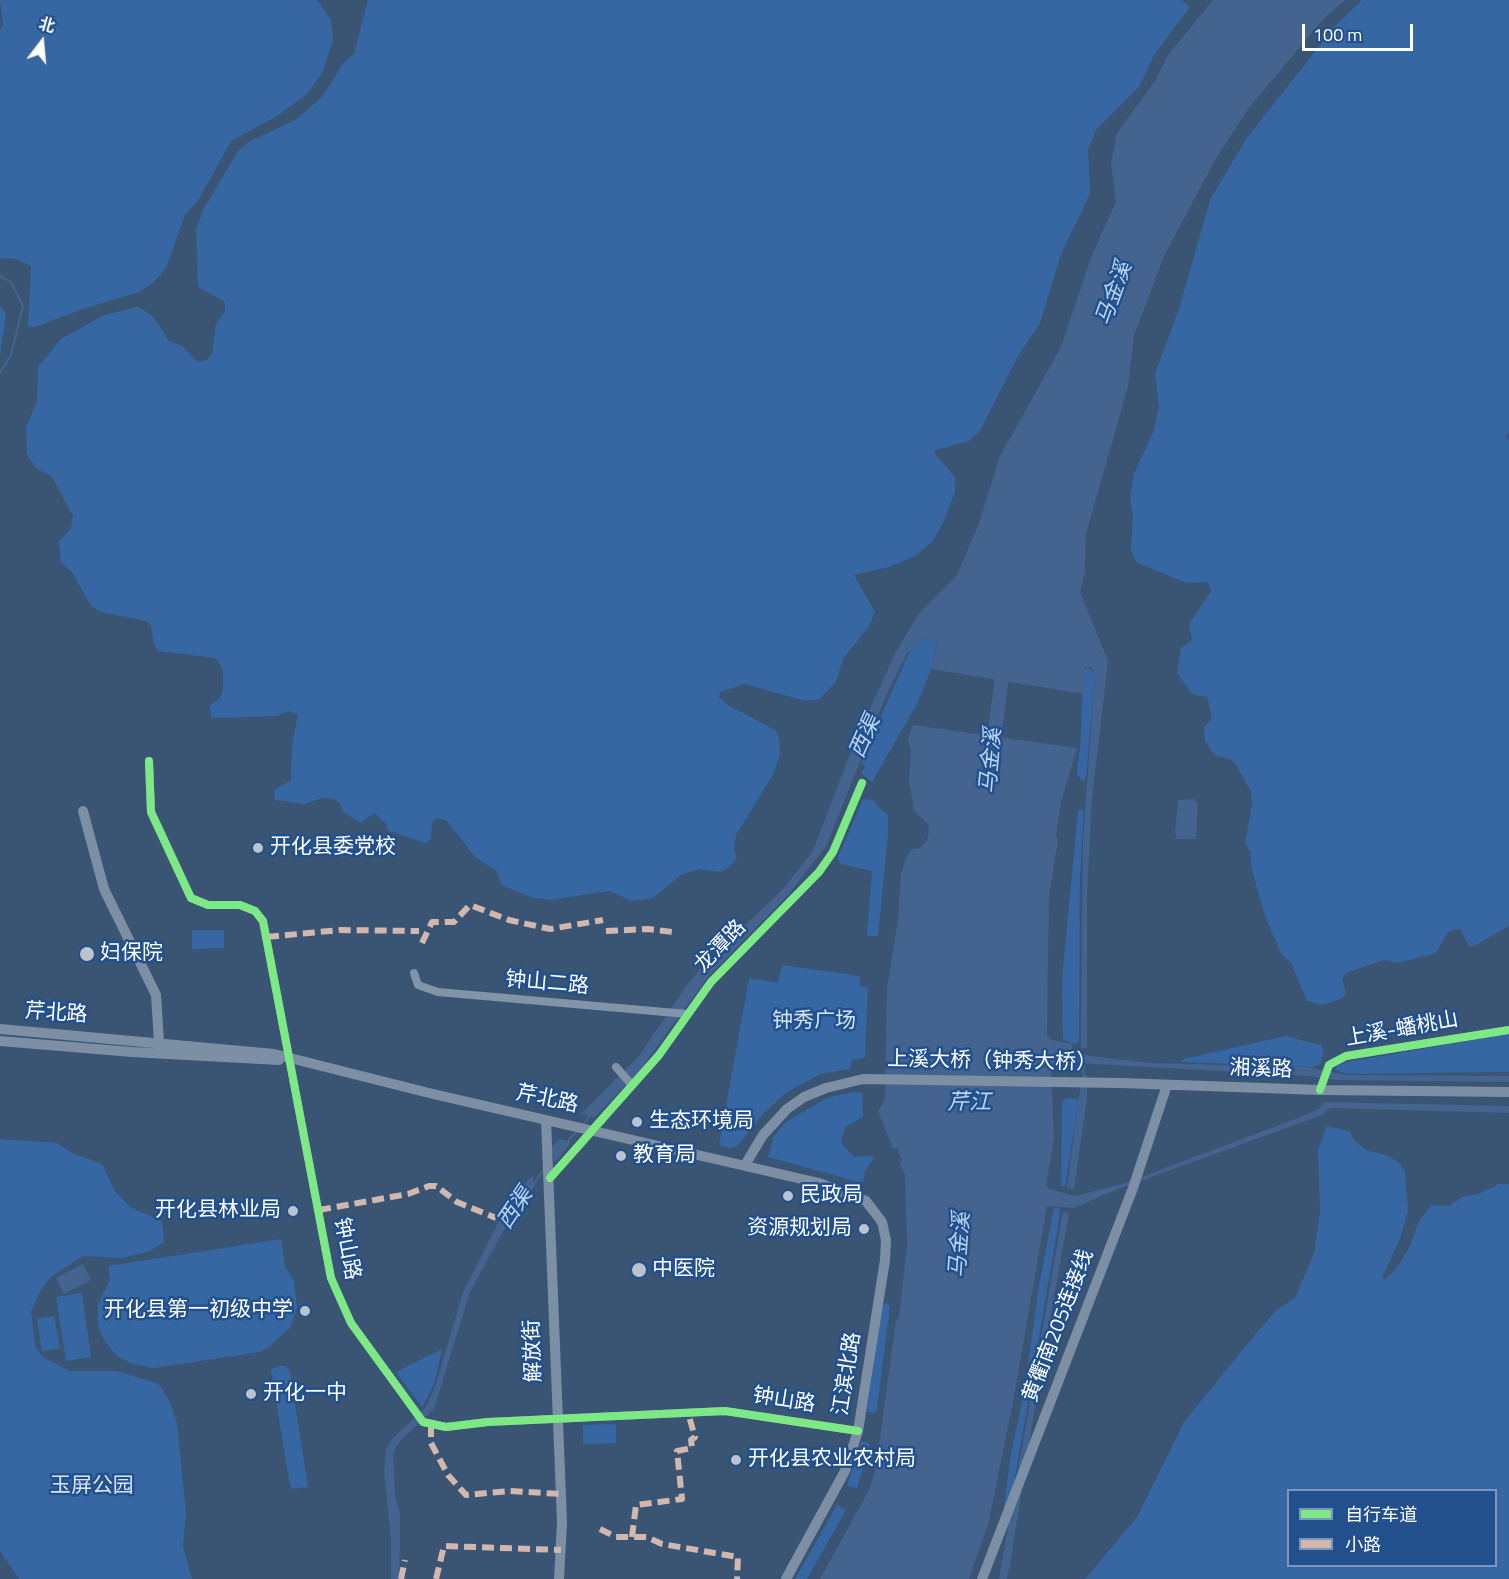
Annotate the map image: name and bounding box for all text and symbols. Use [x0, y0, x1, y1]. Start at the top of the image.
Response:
text: 北 [36, 11, 58, 38]
north arrow [12, 12, 72, 72]
scale bar [1305, 12, 1416, 50]
text: 100 m [1313, 21, 1362, 48]
water label: 马金溪 [1091, 258, 1139, 330]
water label: 西渠 [845, 712, 887, 762]
water label: 马金溪 [976, 727, 1008, 795]
place label: 开化县委党校 [270, 835, 396, 861]
marker: 开化县委党校 [251, 841, 265, 855]
street label: 龙潭路 [690, 916, 752, 978]
place label: 妇保院 [100, 941, 163, 967]
marker: 妇保院 [78, 945, 96, 963]
street label: 钟山二路 [504, 968, 590, 1000]
street label: 芹北路 [24, 999, 88, 1029]
street label: 上溪-蟠桃山 [1344, 1008, 1460, 1052]
park label: 钟秀广场 [772, 1009, 856, 1035]
street label: 上溪大桥（钟秀大桥） [887, 1048, 1097, 1076]
street label: 湘溪路 [1229, 1056, 1293, 1084]
street label: 芹北路 [514, 1081, 580, 1119]
water label: 芹江 [947, 1091, 991, 1117]
place label: 生态环境局 [649, 1109, 754, 1135]
marker: 生态环境局 [630, 1115, 644, 1129]
place label: 教育局 [633, 1143, 696, 1169]
marker: 教育局 [614, 1149, 628, 1163]
water label: 西渠 [493, 1183, 539, 1235]
place label: 民政局 [800, 1183, 863, 1209]
marker: 民政局 [781, 1189, 795, 1203]
place label: 开化县林业局 [155, 1198, 281, 1224]
marker: 开化县林业局 [286, 1204, 300, 1218]
water label: 马金溪 [946, 1211, 976, 1279]
street label: 钟山路 [328, 1216, 364, 1282]
place label: 资源规划局 [747, 1216, 852, 1242]
marker: 资源规划局 [857, 1222, 871, 1236]
street label: 黄衢南205连接线 [1018, 1246, 1100, 1406]
place label: 中医院 [652, 1257, 715, 1283]
marker: 中医院 [630, 1261, 648, 1279]
place label: 开化县第一初级中学 [104, 1298, 293, 1324]
marker: 开化县第一初级中学 [298, 1304, 312, 1318]
street label: 解放街 [520, 1319, 548, 1383]
street label: 江滨北路 [829, 1331, 867, 1417]
place label: 开化一中 [263, 1381, 347, 1407]
street label: 钟山路 [751, 1384, 817, 1418]
marker: 开化一中 [244, 1387, 258, 1401]
place label: 开化县农业农村局 [748, 1447, 916, 1473]
marker: 开化县农业农村局 [729, 1453, 743, 1467]
park label: 玉屏公园 [50, 1474, 134, 1500]
legend [1287, 1489, 1497, 1567]
text: 自行车道 [1345, 1501, 1417, 1528]
text: 小路 [1345, 1531, 1381, 1558]

